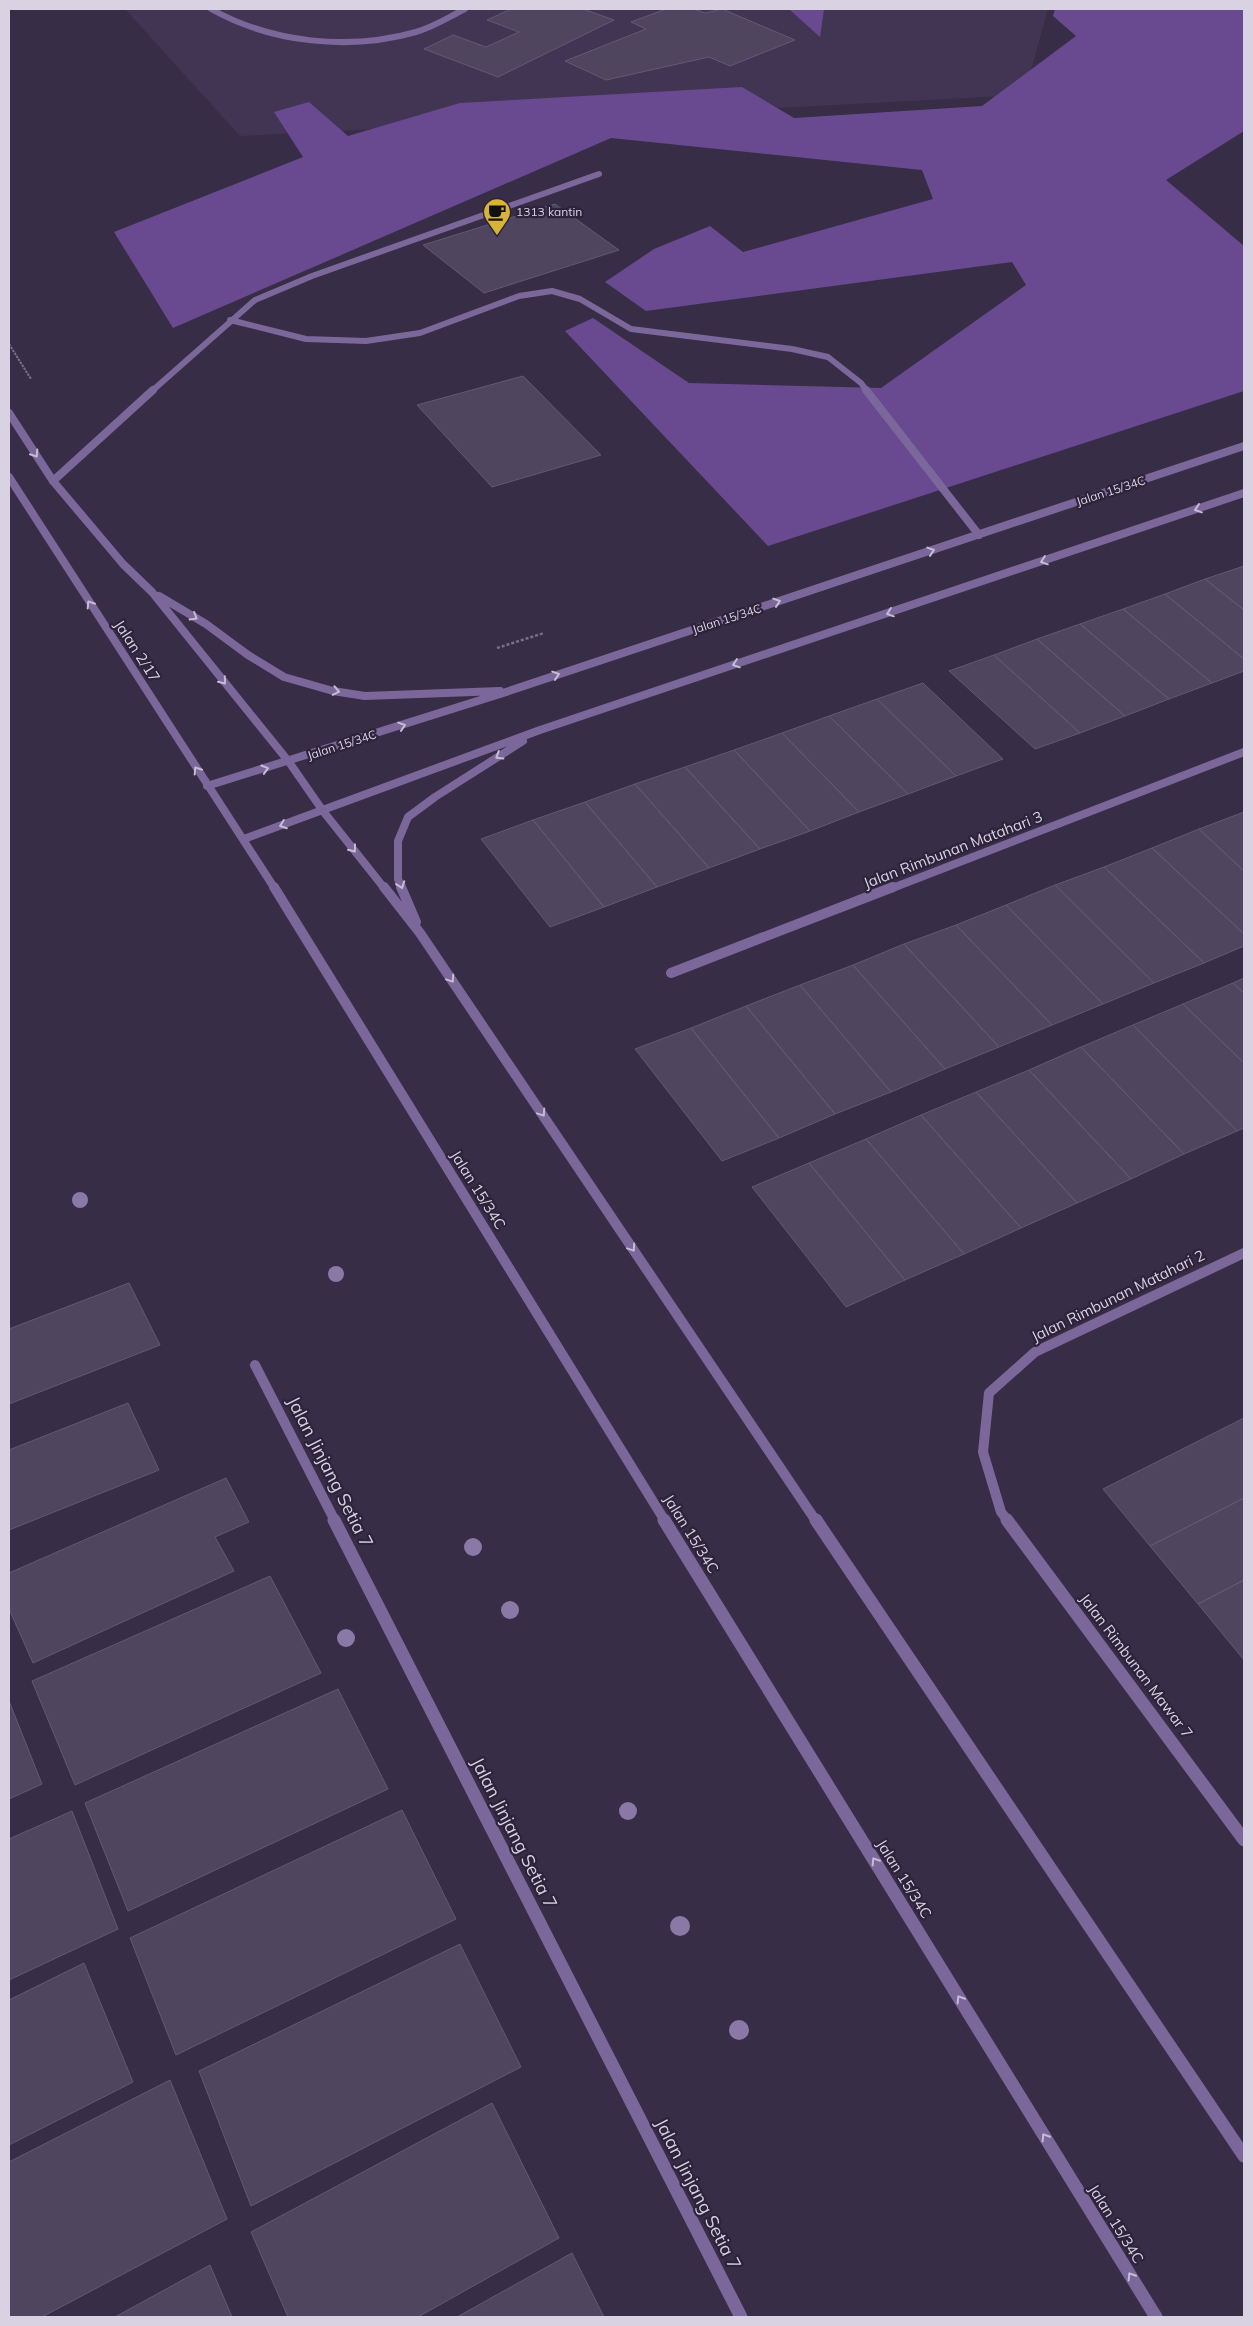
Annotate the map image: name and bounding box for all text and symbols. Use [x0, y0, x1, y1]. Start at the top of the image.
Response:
cafe icon: 1313 kantin [482, 197, 512, 236]
place label: 1313 kantin [516, 204, 582, 219]
one-way arrow [29, 449, 38, 458]
street label: Jalan 15/34C [1074, 472, 1147, 509]
one-way arrow [1194, 503, 1203, 513]
one-way arrow [926, 546, 935, 556]
one-way arrow [1040, 555, 1049, 565]
one-way arrow [772, 598, 780, 608]
one-way arrow [87, 600, 97, 609]
street label: Jalan 15/34C [690, 600, 763, 637]
one-way arrow [886, 607, 895, 617]
one-way arrow [188, 610, 197, 620]
street label: Jalan 2/17 [110, 616, 165, 685]
one-way arrow [732, 659, 741, 669]
one-way arrow [551, 671, 560, 681]
one-way arrow [218, 675, 226, 684]
one-way arrow [331, 686, 340, 696]
one-way arrow [397, 721, 405, 731]
street label: Jalan 15/34C [305, 726, 378, 763]
one-way arrow [496, 750, 505, 760]
one-way arrow [260, 765, 268, 775]
one-way arrow [194, 766, 203, 776]
street label: Jalan Rimbunan Matahari 3 [861, 807, 1045, 893]
one-way arrow [280, 819, 288, 829]
one-way arrow [348, 843, 356, 852]
one-way arrow [395, 880, 405, 889]
one-way arrow [445, 973, 454, 982]
one-way arrow [535, 1108, 545, 1117]
street label: Jalan 15/34C [447, 1147, 510, 1233]
one-way arrow [626, 1243, 636, 1252]
street label: Jalan Rimbunan Matahari 2 [1028, 1245, 1207, 1346]
street label: Jalan Jinjang Setia 7 [282, 1392, 379, 1551]
street label: Jalan 15/34C [660, 1491, 723, 1577]
street label: Jalan Rimbunan Mawar 7 [1076, 1589, 1197, 1742]
street label: Jalan Jinjang Setia 7 [466, 1753, 563, 1912]
street label: Jalan 15/34C [873, 1836, 936, 1922]
one-way arrow [871, 1857, 881, 1866]
one-way arrow [957, 1996, 967, 2005]
street label: Jalan Jinjang Setia 7 [650, 2114, 747, 2273]
one-way arrow [1042, 2134, 1052, 2143]
street label: Jalan 15/34C [1085, 2181, 1148, 2267]
one-way arrow [1127, 2272, 1137, 2281]

